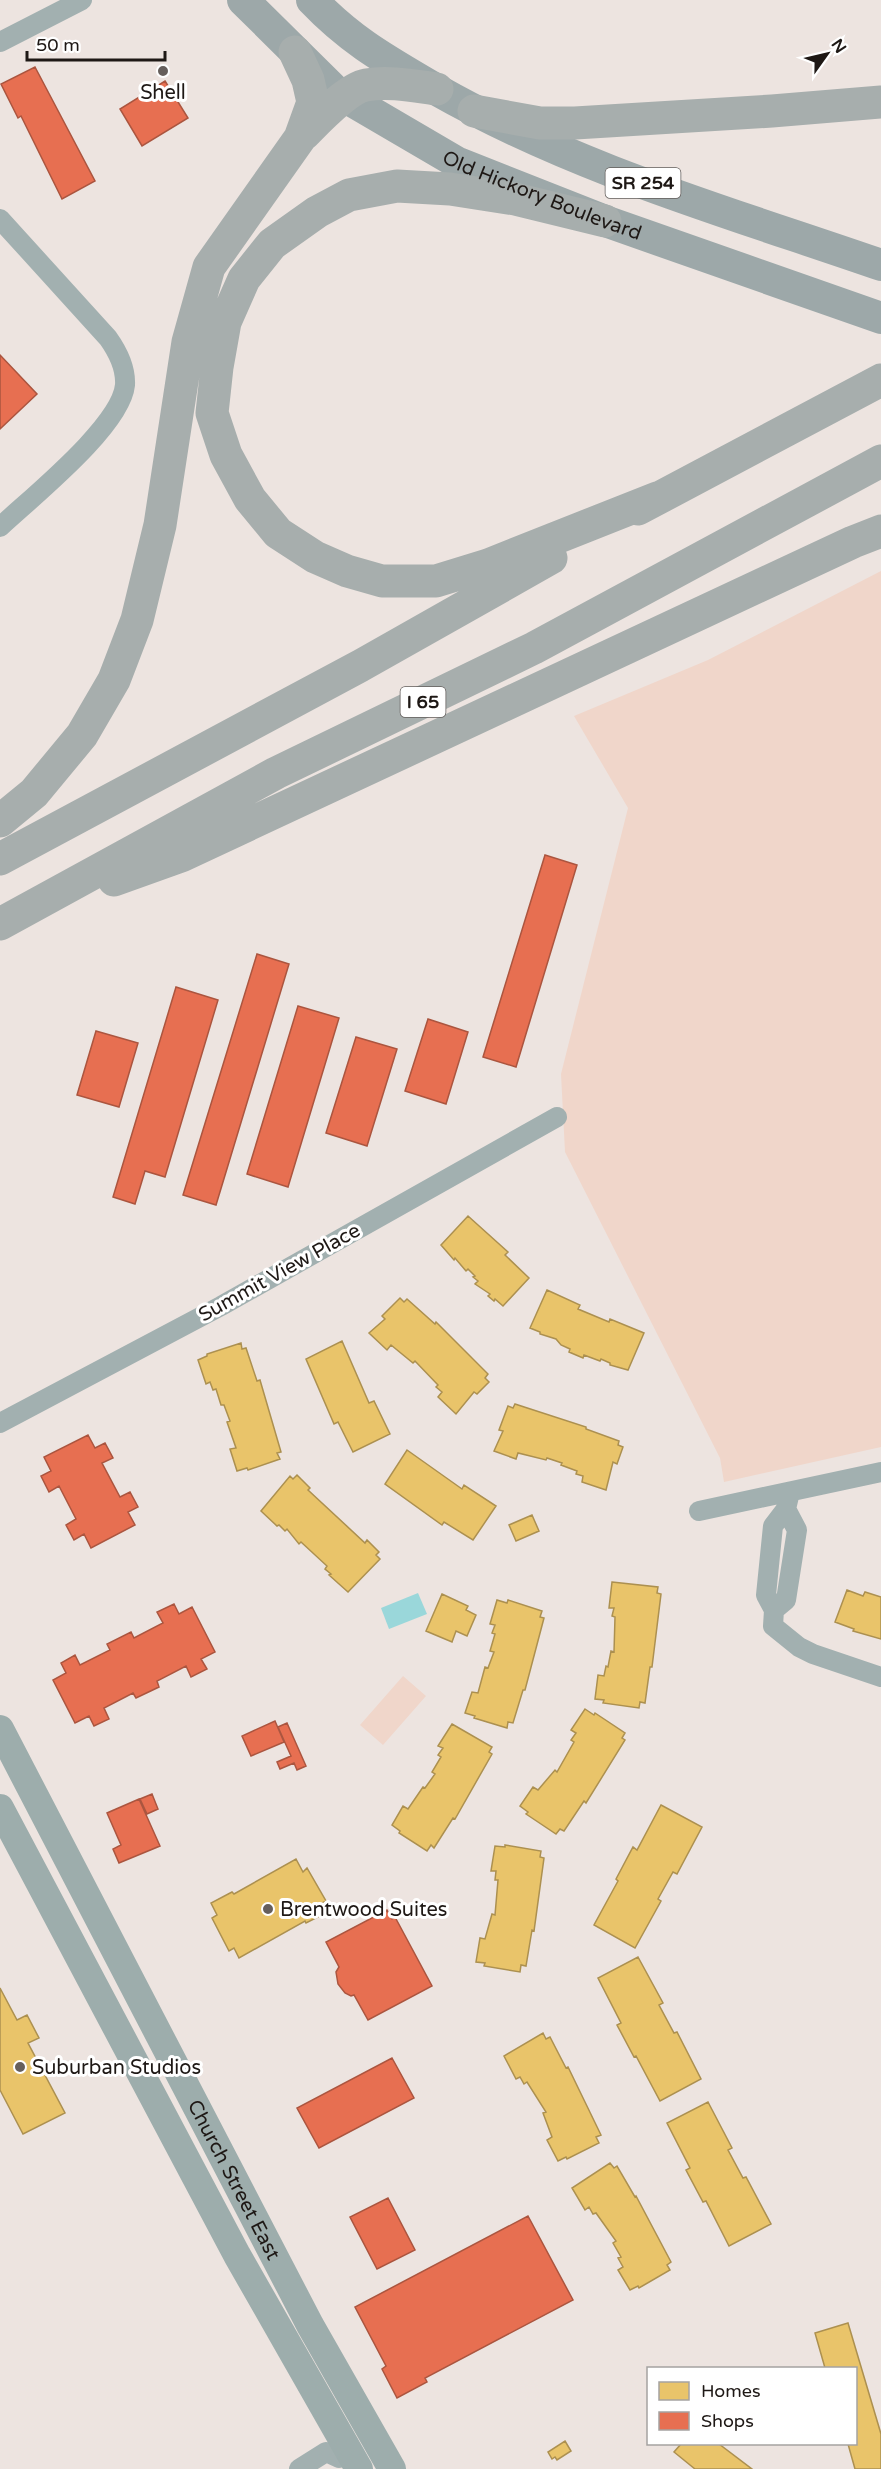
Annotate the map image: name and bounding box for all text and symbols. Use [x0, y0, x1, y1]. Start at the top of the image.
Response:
scale bar [27, 24, 165, 62]
north arrow [797, 24, 857, 84]
text: 50 m [36, 34, 80, 56]
text: N [827, 35, 850, 57]
marker: Shell [156, 64, 170, 78]
place label: Shell [140, 81, 186, 105]
street label: Old Hickory Boulevard [438, 145, 645, 246]
road number: SR 254 [606, 168, 680, 198]
road number: I 65 [400, 687, 446, 717]
street label: Summit View Place [194, 1218, 365, 1327]
place label: Brentwood Suites [280, 1898, 447, 1922]
marker: Brentwood Suites [261, 1902, 275, 1916]
place label: Suburban Studios [32, 2056, 201, 2080]
marker: Suburban Studios [13, 2060, 27, 2074]
street label: Church Street East [182, 2096, 285, 2265]
legend [647, 2367, 857, 2445]
text: Homes [701, 2380, 761, 2402]
text: Shops [701, 2410, 754, 2432]

